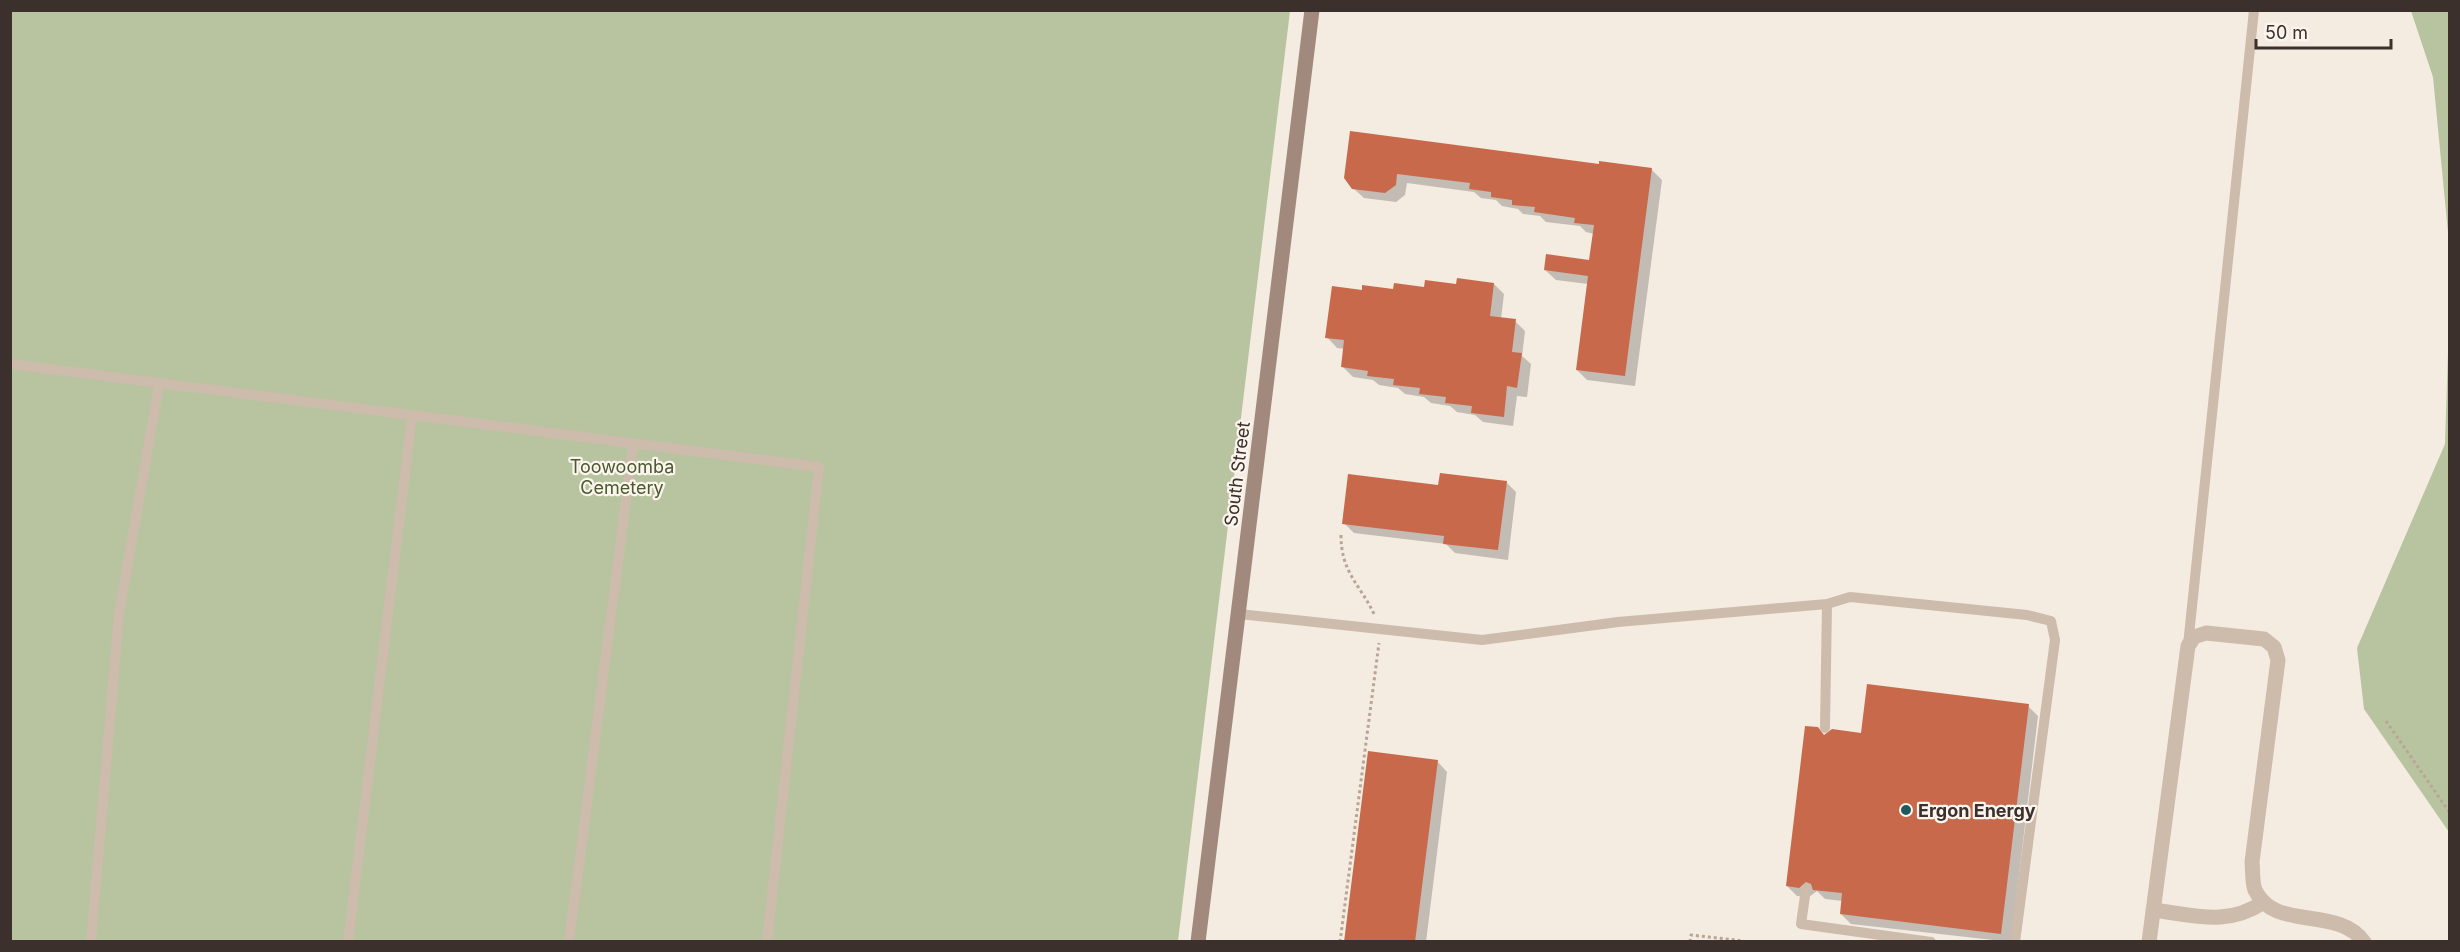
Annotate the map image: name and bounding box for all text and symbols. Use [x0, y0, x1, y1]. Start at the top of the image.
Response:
scale bar [2256, 12, 2391, 50]
text: 50 m [2265, 22, 2308, 43]
street label: South Street [1220, 420, 1254, 528]
park label: Toowoomba Cemetery [570, 456, 674, 498]
place label: Ergon Energy [1918, 800, 2036, 821]
marker: Ergon Energy [1899, 803, 1913, 817]

